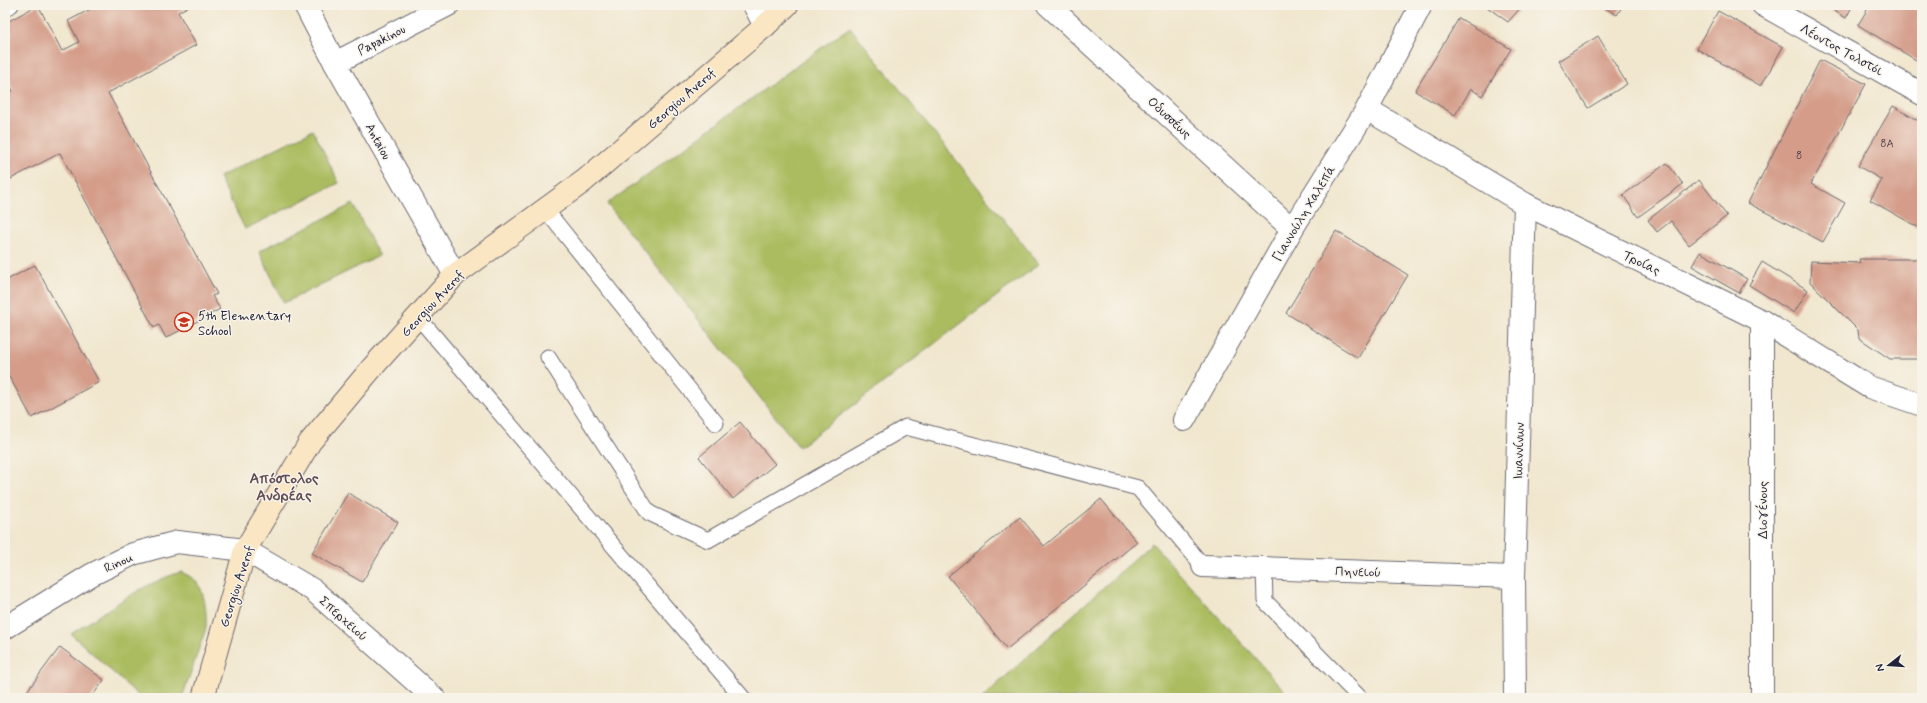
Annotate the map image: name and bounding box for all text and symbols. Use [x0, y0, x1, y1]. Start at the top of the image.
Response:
street label: Papakinou [355, 21, 409, 60]
street label: Λέοντος Τολστόι [1797, 21, 1886, 80]
street label: Georgiou Averof [644, 64, 721, 134]
street label: Οδυσσέως [1143, 93, 1195, 143]
street label: Antaiou [361, 121, 395, 163]
house number: 8A [1880, 137, 1894, 151]
house number: 8 [1796, 149, 1802, 163]
street label: Γιαννούλη Χαλεπά [1269, 163, 1340, 265]
street label: Τροίας [1620, 247, 1663, 280]
street label: Georgiou Averof [398, 267, 469, 342]
place label: 5th Elementary School [198, 308, 291, 340]
school or university icon: 5th Elementary School [173, 311, 195, 333]
street label: Ιωαννίνων [1510, 422, 1529, 480]
district label: Απόστολος Ανδρέας [249, 469, 319, 506]
street label: Διογένους [1755, 481, 1772, 539]
street label: Georgiou Averof [216, 543, 260, 630]
street label: Rinou [101, 549, 136, 577]
street label: Πηνειού [1335, 563, 1381, 582]
street label: Σπερχειού [315, 593, 371, 645]
north arrow [1869, 645, 1909, 685]
text: N [1873, 662, 1888, 673]

